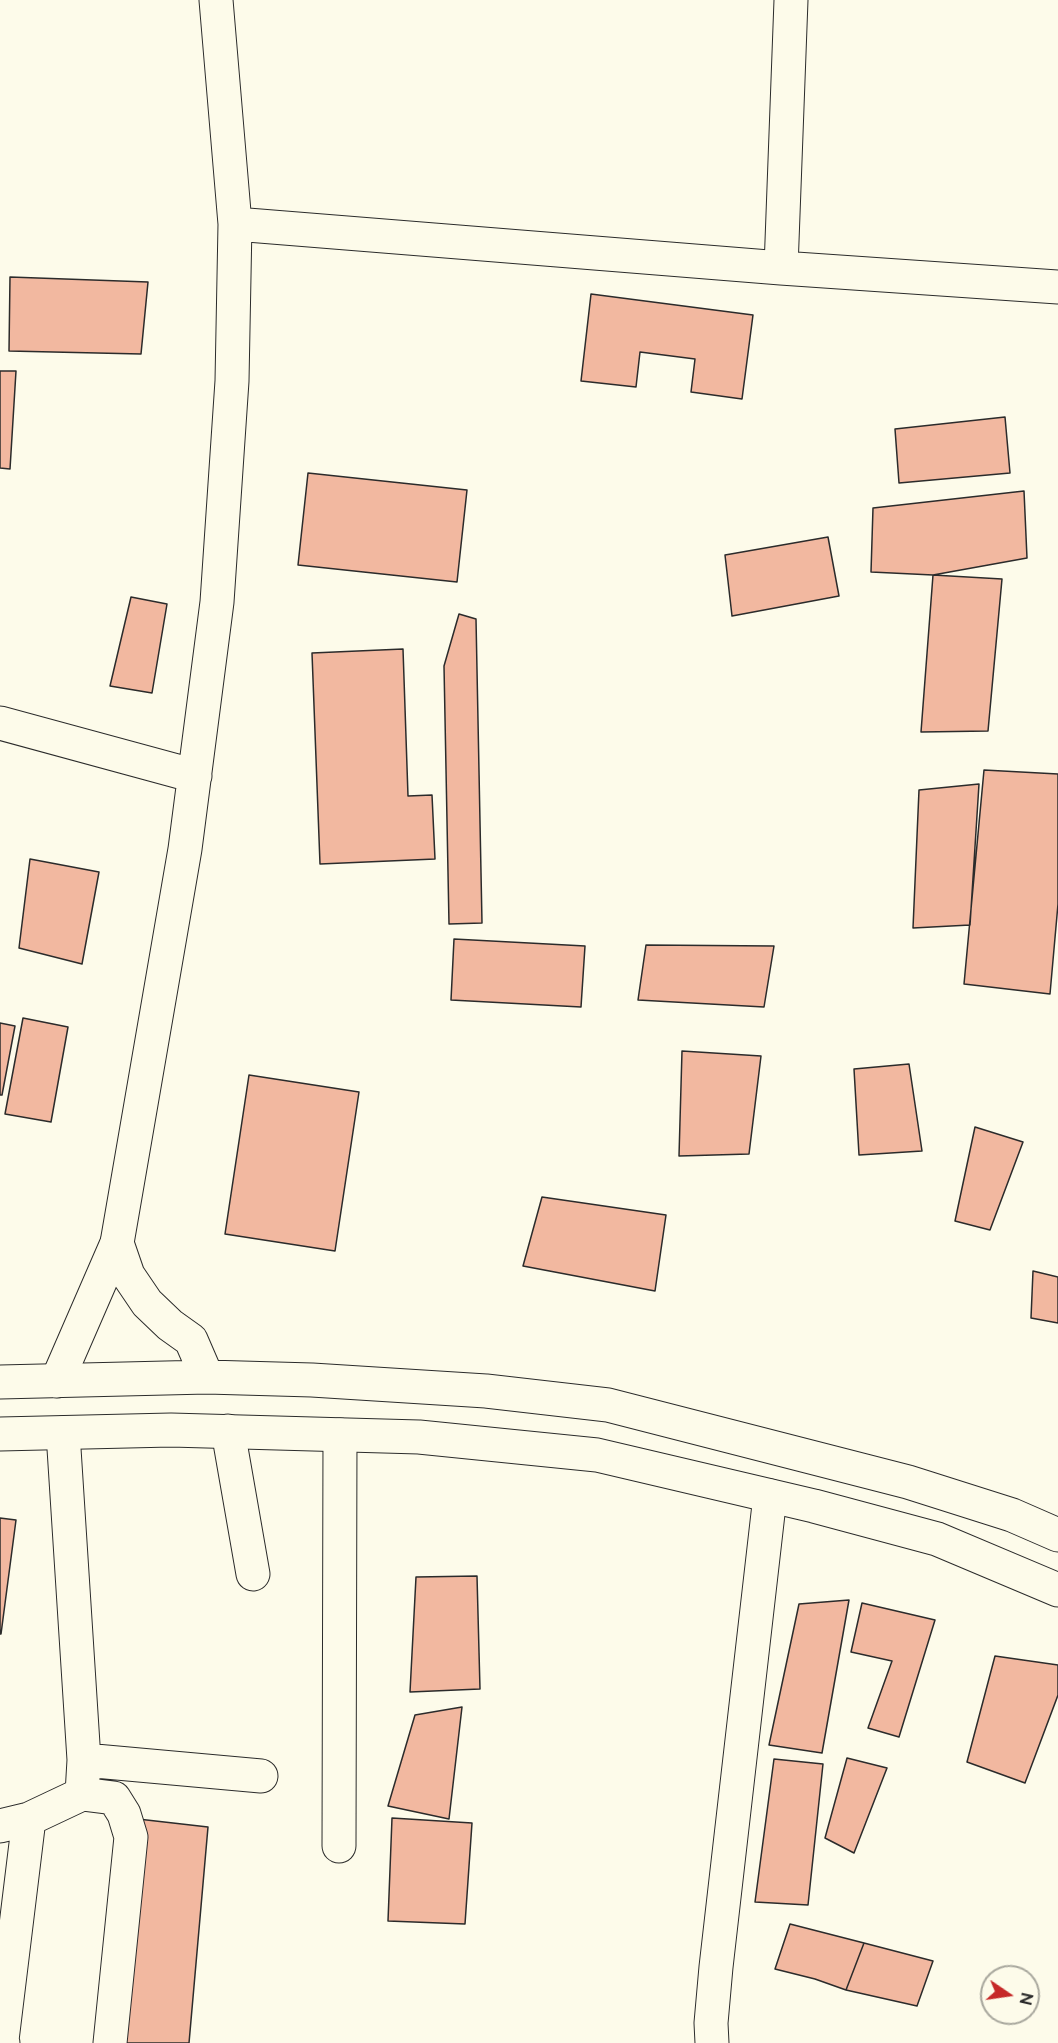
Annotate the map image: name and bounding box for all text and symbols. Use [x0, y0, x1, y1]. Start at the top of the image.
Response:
north arrow [980, 1965, 1040, 2025]
text: N [1015, 1991, 1037, 2007]

